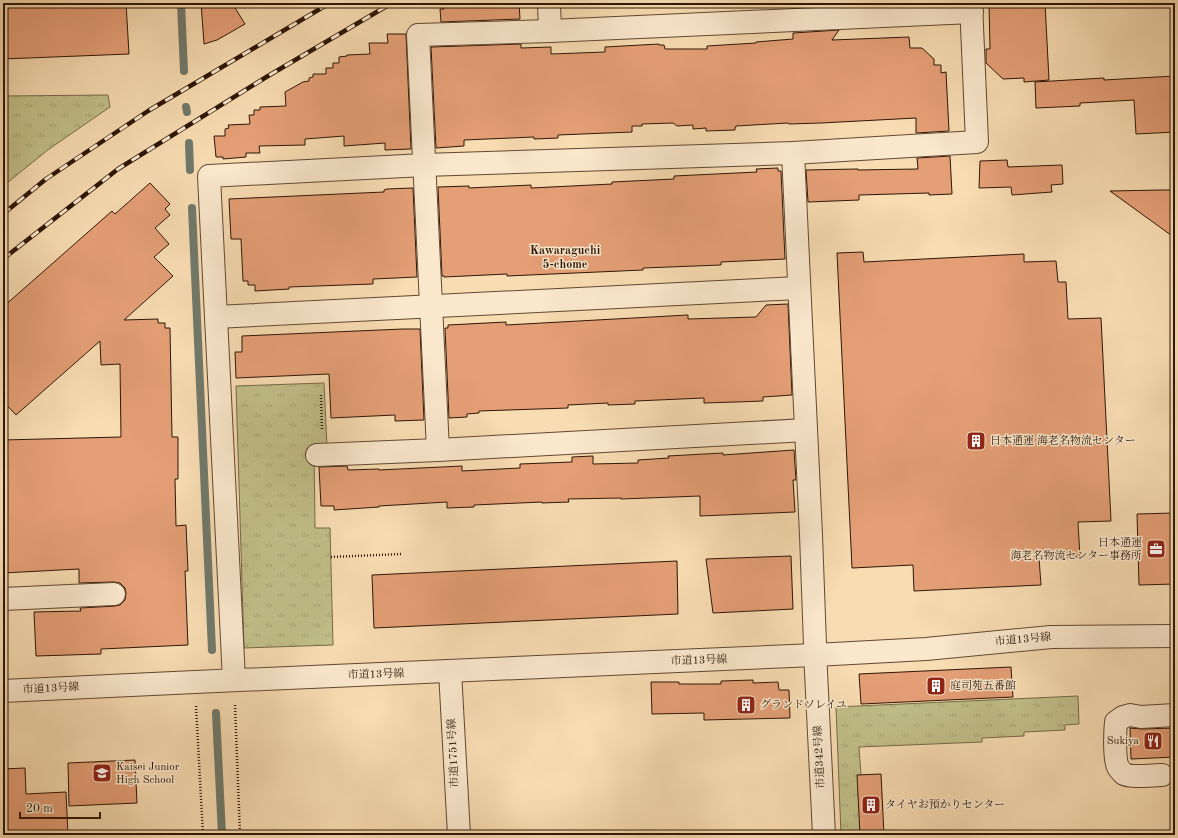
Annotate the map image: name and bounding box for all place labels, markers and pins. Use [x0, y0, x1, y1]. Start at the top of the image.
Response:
building icon: 日本通運 海老名物流センター [965, 430, 987, 452]
place label: 日本通運 海老名物流センター [990, 434, 1136, 447]
place label: 日本通運 海老名物流センター事務所 [1010, 536, 1142, 562]
office icon: 日本通運 海老名物流センター事務所 [1145, 538, 1167, 560]
building icon: 庭司苑五番館 [925, 675, 947, 697]
place label: 庭司苑五番館 [950, 679, 1016, 692]
building icon: グランドソレイユ [735, 694, 757, 716]
place label: グランドソレイユ [760, 698, 847, 711]
restaurant icon: Sukiya [1142, 730, 1164, 752]
place label: Sukiya [1107, 736, 1140, 747]
school or university icon: Kaisei Junior High School [91, 762, 113, 784]
place label: Kaisei Junior High School [116, 762, 180, 786]
building icon: タイヤお預かりセンター [860, 794, 882, 816]
place label: タイヤお預かりセンター [885, 798, 1005, 811]

